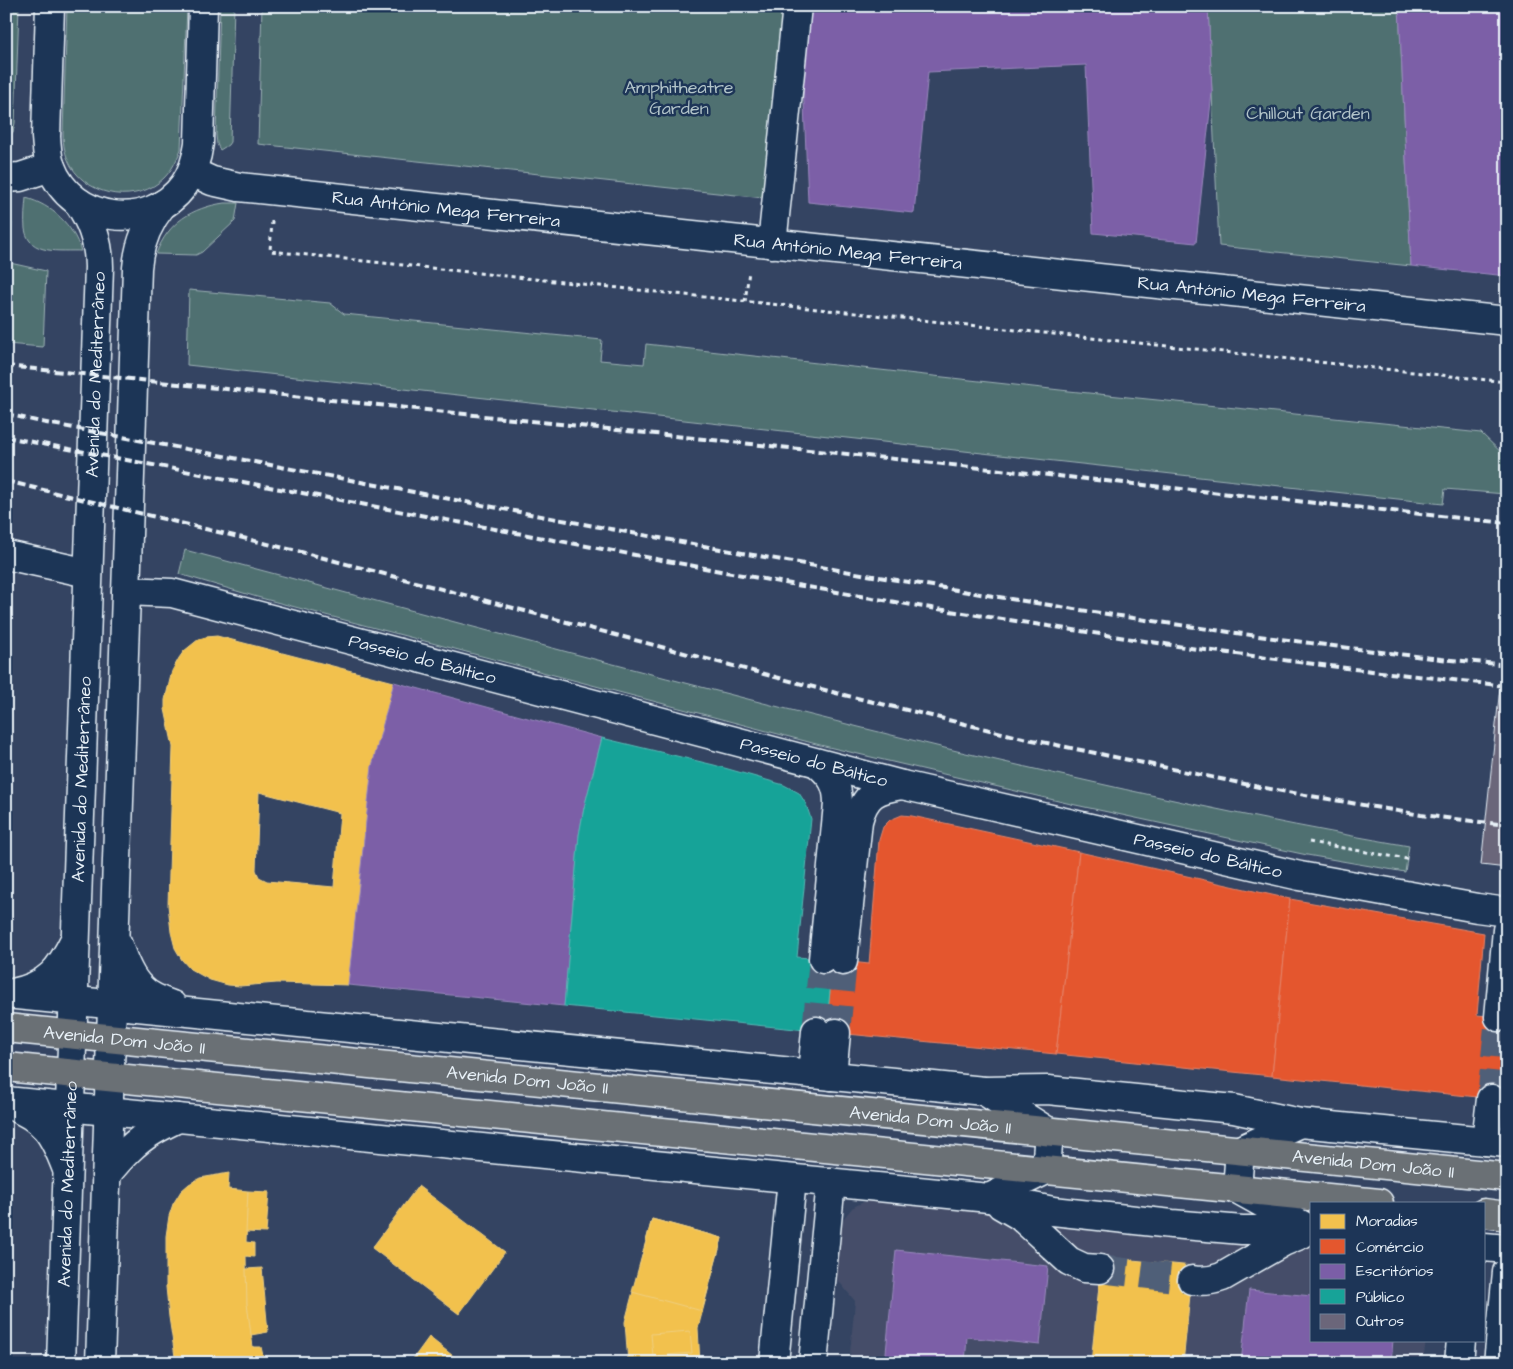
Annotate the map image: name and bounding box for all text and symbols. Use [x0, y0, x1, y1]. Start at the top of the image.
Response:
park label: Amphitheatre Garden [624, 75, 734, 121]
park label: Chillout Garden [1246, 101, 1370, 126]
street label: Rua António Mega Ferreira [331, 184, 562, 233]
street label: Rua António Mega Ferreira [733, 227, 963, 276]
street label: Rua António Mega Ferreira [1136, 270, 1367, 319]
street label: Avenida do Mediterrâneo [79, 271, 111, 478]
street label: Passeio do Báltico [346, 628, 499, 690]
street label: Avenida do Mediterrâneo [65, 676, 97, 883]
street label: Passeio do Báltico [738, 731, 891, 793]
street label: Passeio do Báltico [1132, 826, 1285, 884]
street label: Avenida Dom João II [42, 1019, 207, 1060]
street label: Avenida Dom João II [445, 1059, 610, 1100]
street label: Avenida do Mediterrâneo [51, 1081, 83, 1288]
street label: Avenida Dom João II [848, 1099, 1013, 1140]
street label: Avenida Dom João II [1291, 1143, 1455, 1184]
legend [1310, 1202, 1486, 1342]
text: Moradias [1356, 1211, 1418, 1232]
text: Comércio [1356, 1237, 1424, 1258]
text: Escritórios [1356, 1261, 1434, 1282]
text: Público [1356, 1287, 1405, 1308]
text: Outros [1356, 1311, 1404, 1332]

